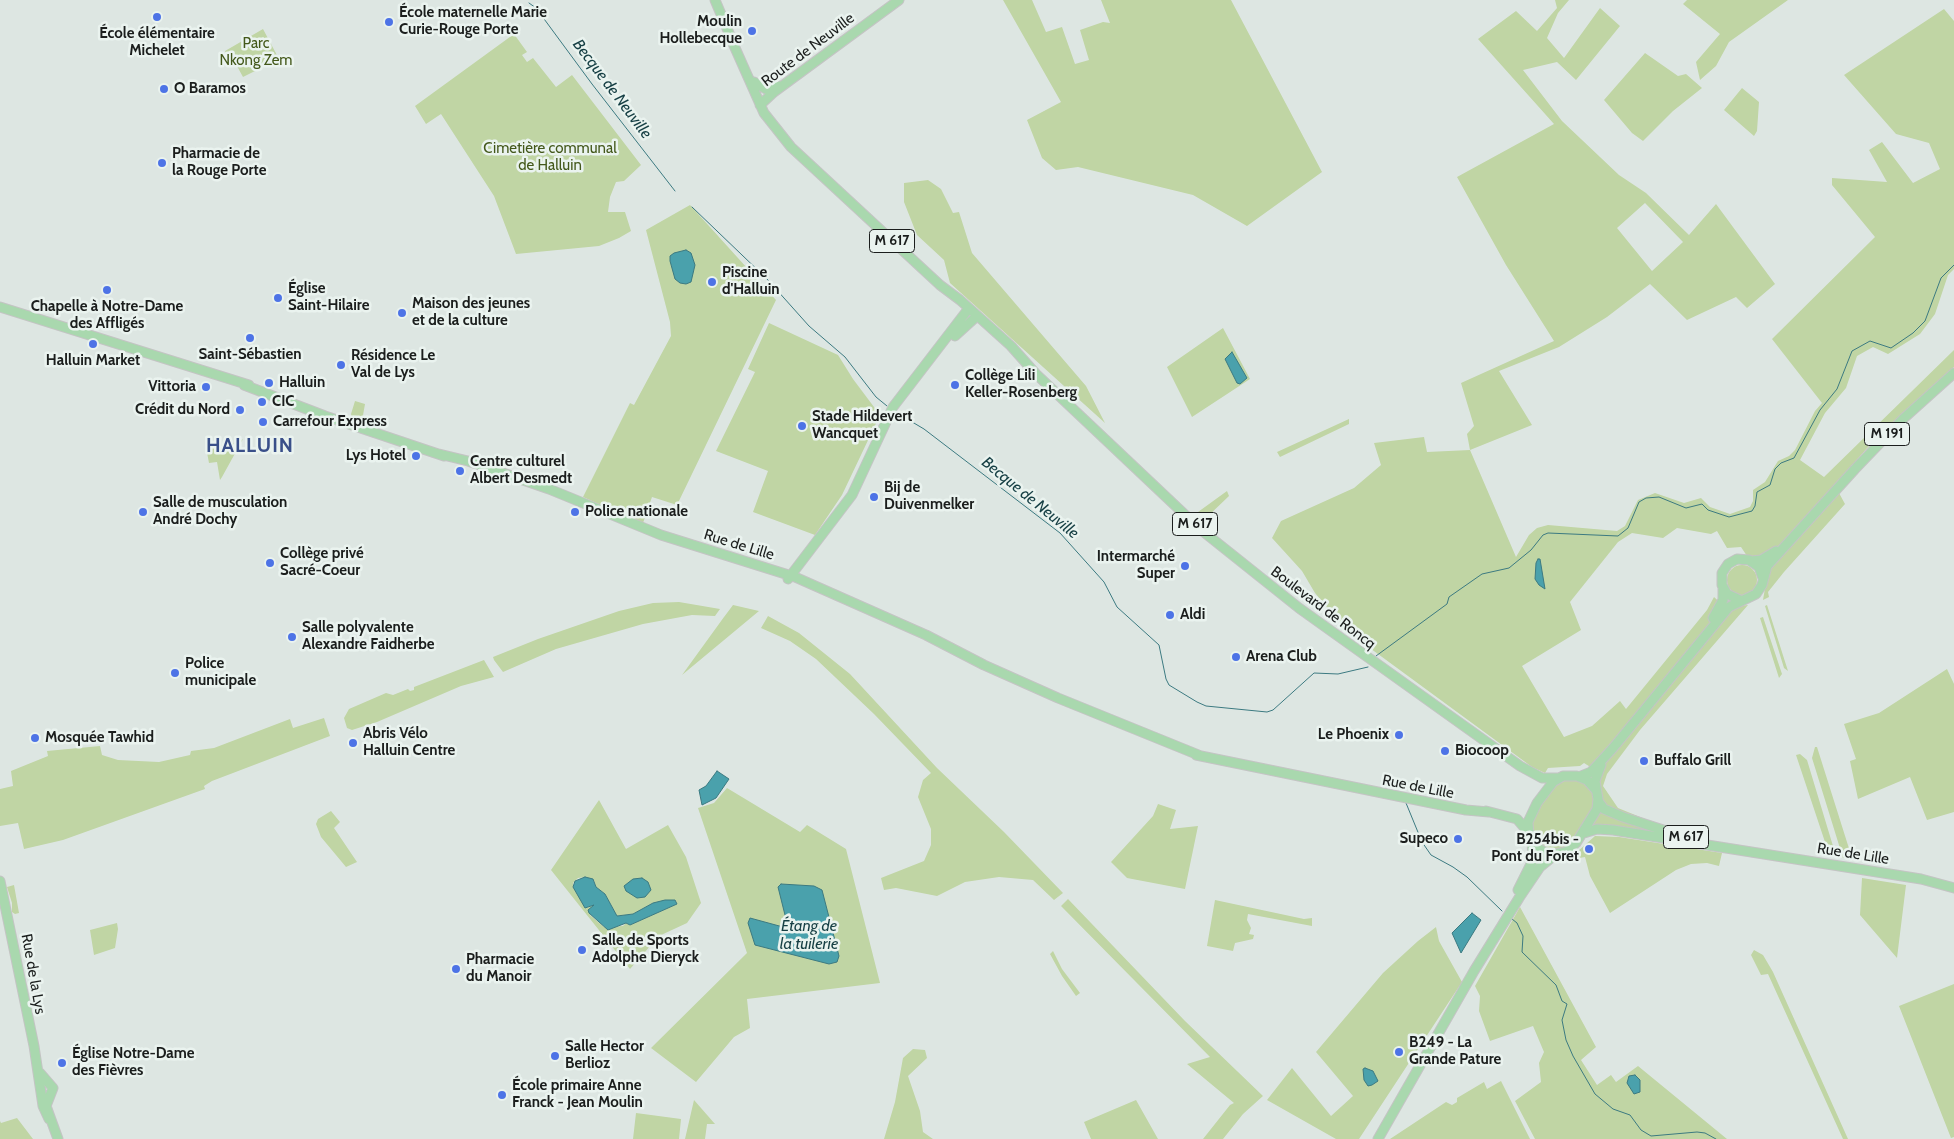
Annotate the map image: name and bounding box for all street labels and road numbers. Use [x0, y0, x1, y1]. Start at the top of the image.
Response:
street label: Route de Neuville [758, 9, 858, 91]
road number: M 617 [870, 230, 914, 252]
road number: M 191 [1864, 422, 1910, 446]
road number: M 617 [1172, 512, 1218, 536]
street label: Rue de Lille [702, 526, 776, 564]
street label: Boulevard de Roncq [1267, 563, 1379, 653]
street label: Rue de Lille [1381, 771, 1455, 803]
road number: M 617 [1664, 826, 1708, 849]
street label: Rue de Lille [1816, 839, 1890, 869]
street label: Rue de la Lys [17, 932, 49, 1016]

